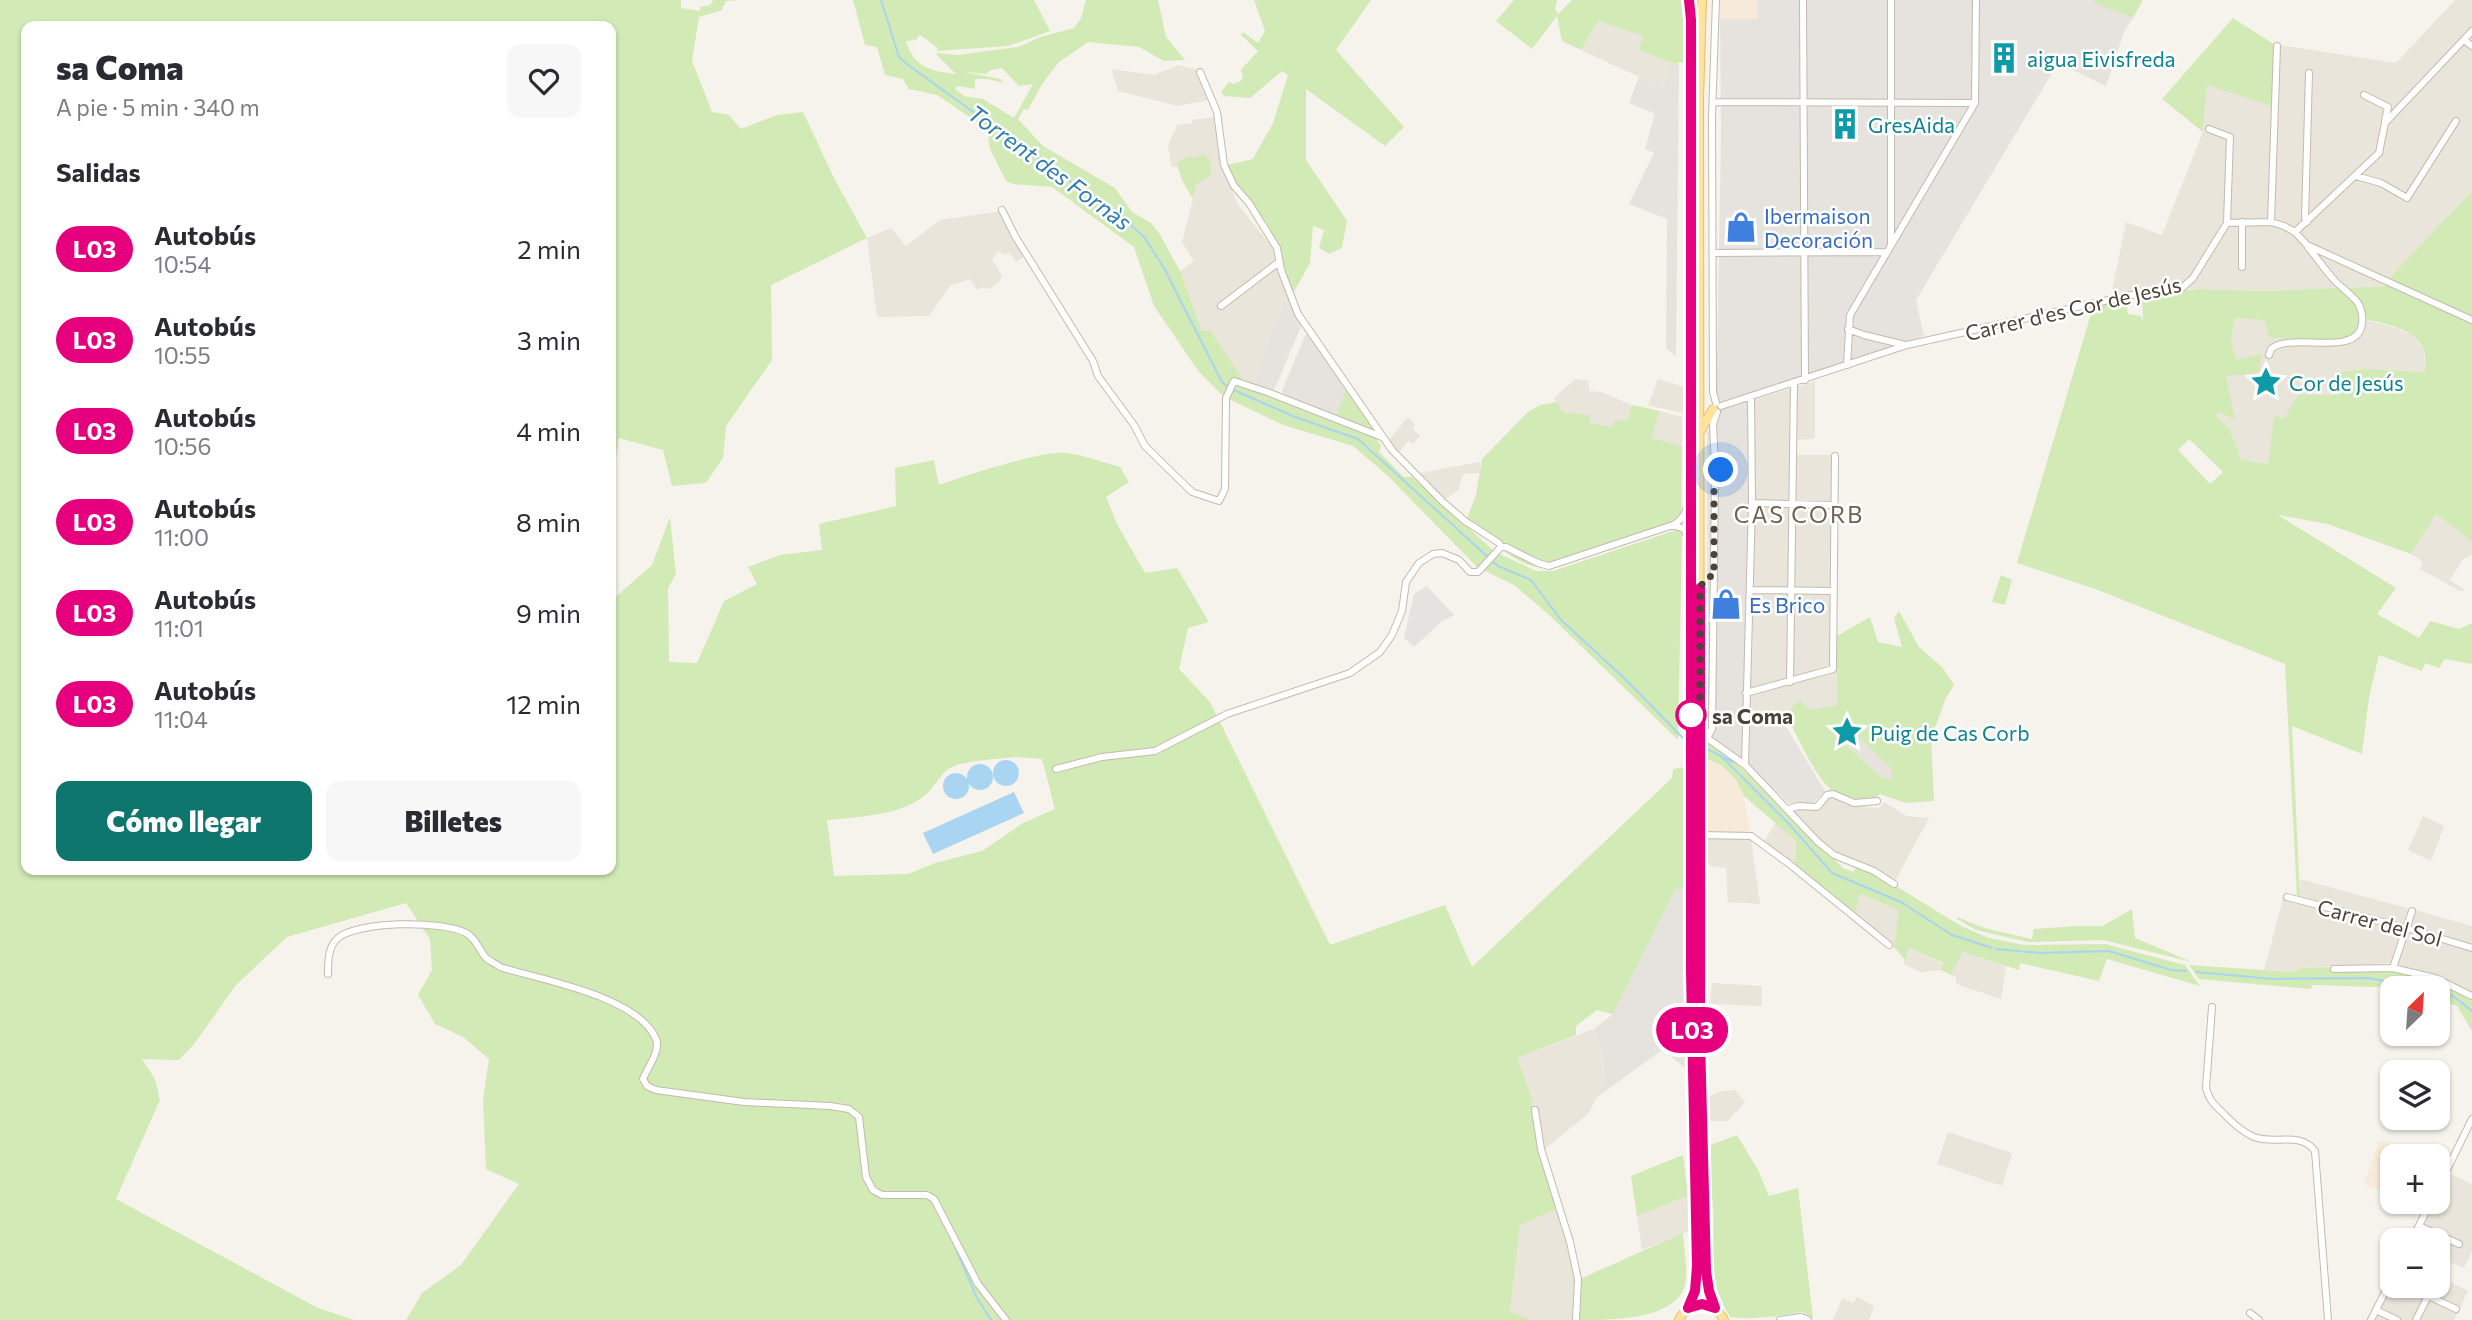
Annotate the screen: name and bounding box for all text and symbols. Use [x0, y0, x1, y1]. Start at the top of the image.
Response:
building icon: aigua Eivisfreda [1987, 41, 2021, 75]
button: heart [507, 44, 581, 118]
text: sa Coma [56, 46, 184, 87]
place label: aigua Eivisfreda [2027, 46, 2176, 71]
text: A pie · 5 min · 340 m [56, 93, 260, 121]
water label: Torrent des Fornàs [963, 98, 1137, 236]
building icon: GresAida [1828, 107, 1862, 141]
place label: GresAida [1868, 112, 1955, 137]
text: Salidas [56, 156, 141, 187]
place label: Ibermaison Decoración [1764, 203, 1873, 252]
shop icon: Ibermaison Decoración [1724, 210, 1758, 244]
text: Autobús [154, 219, 256, 250]
text: 2 min [517, 233, 581, 264]
text: L03 [73, 234, 116, 263]
text: 10:54 [154, 250, 211, 278]
street label: Carrer d'es Cor de Jesús [1963, 271, 2183, 345]
text: Autobús [154, 310, 256, 341]
text: 3 min [517, 324, 581, 355]
text: L03 [73, 325, 116, 354]
text: 10:55 [154, 341, 211, 369]
place icon: Cor de Jesús [2249, 365, 2283, 399]
place label: Cor de Jesús [2289, 370, 2404, 395]
text: Autobús [154, 401, 256, 432]
text: 4 min [516, 415, 581, 446]
text: L03 [73, 416, 116, 445]
text: 10:56 [154, 432, 211, 460]
your location [1703, 452, 1738, 487]
text: Autobús [154, 492, 256, 523]
district label: CAS CORB [1734, 500, 1864, 528]
text: 8 min [516, 506, 581, 537]
text: L03 [73, 507, 116, 536]
text: 11:00 [154, 523, 209, 551]
text: Autobús [154, 583, 256, 614]
shop icon: Es Brico [1709, 587, 1743, 621]
place label: Es Brico [1749, 592, 1825, 617]
text: 9 min [516, 597, 581, 628]
text: L03 [73, 598, 116, 627]
text: 11:01 [154, 614, 204, 642]
text: Autobús [154, 674, 256, 705]
text: 12 min [506, 688, 581, 719]
text: L03 [73, 689, 116, 718]
marker: sa Coma [1676, 700, 1706, 730]
place label: sa Coma [1712, 703, 1793, 728]
text: 11:04 [154, 705, 208, 733]
place icon: Puig de Cas Corb [1830, 715, 1864, 749]
place label: Puig de Cas Corb [1870, 720, 2030, 745]
button: Cómo llegar [56, 781, 312, 861]
button: Billetes [326, 781, 581, 861]
street label: Carrer del Sol [2315, 893, 2445, 951]
north arrow [2380, 976, 2450, 1046]
map controls [2380, 976, 2450, 1298]
line badge: L03 [1652, 1007, 1732, 1053]
text: L03 [1670, 1015, 1714, 1044]
button: layers [2380, 1060, 2450, 1130]
button: + [2380, 1144, 2450, 1214]
button: − [2380, 1228, 2450, 1298]

